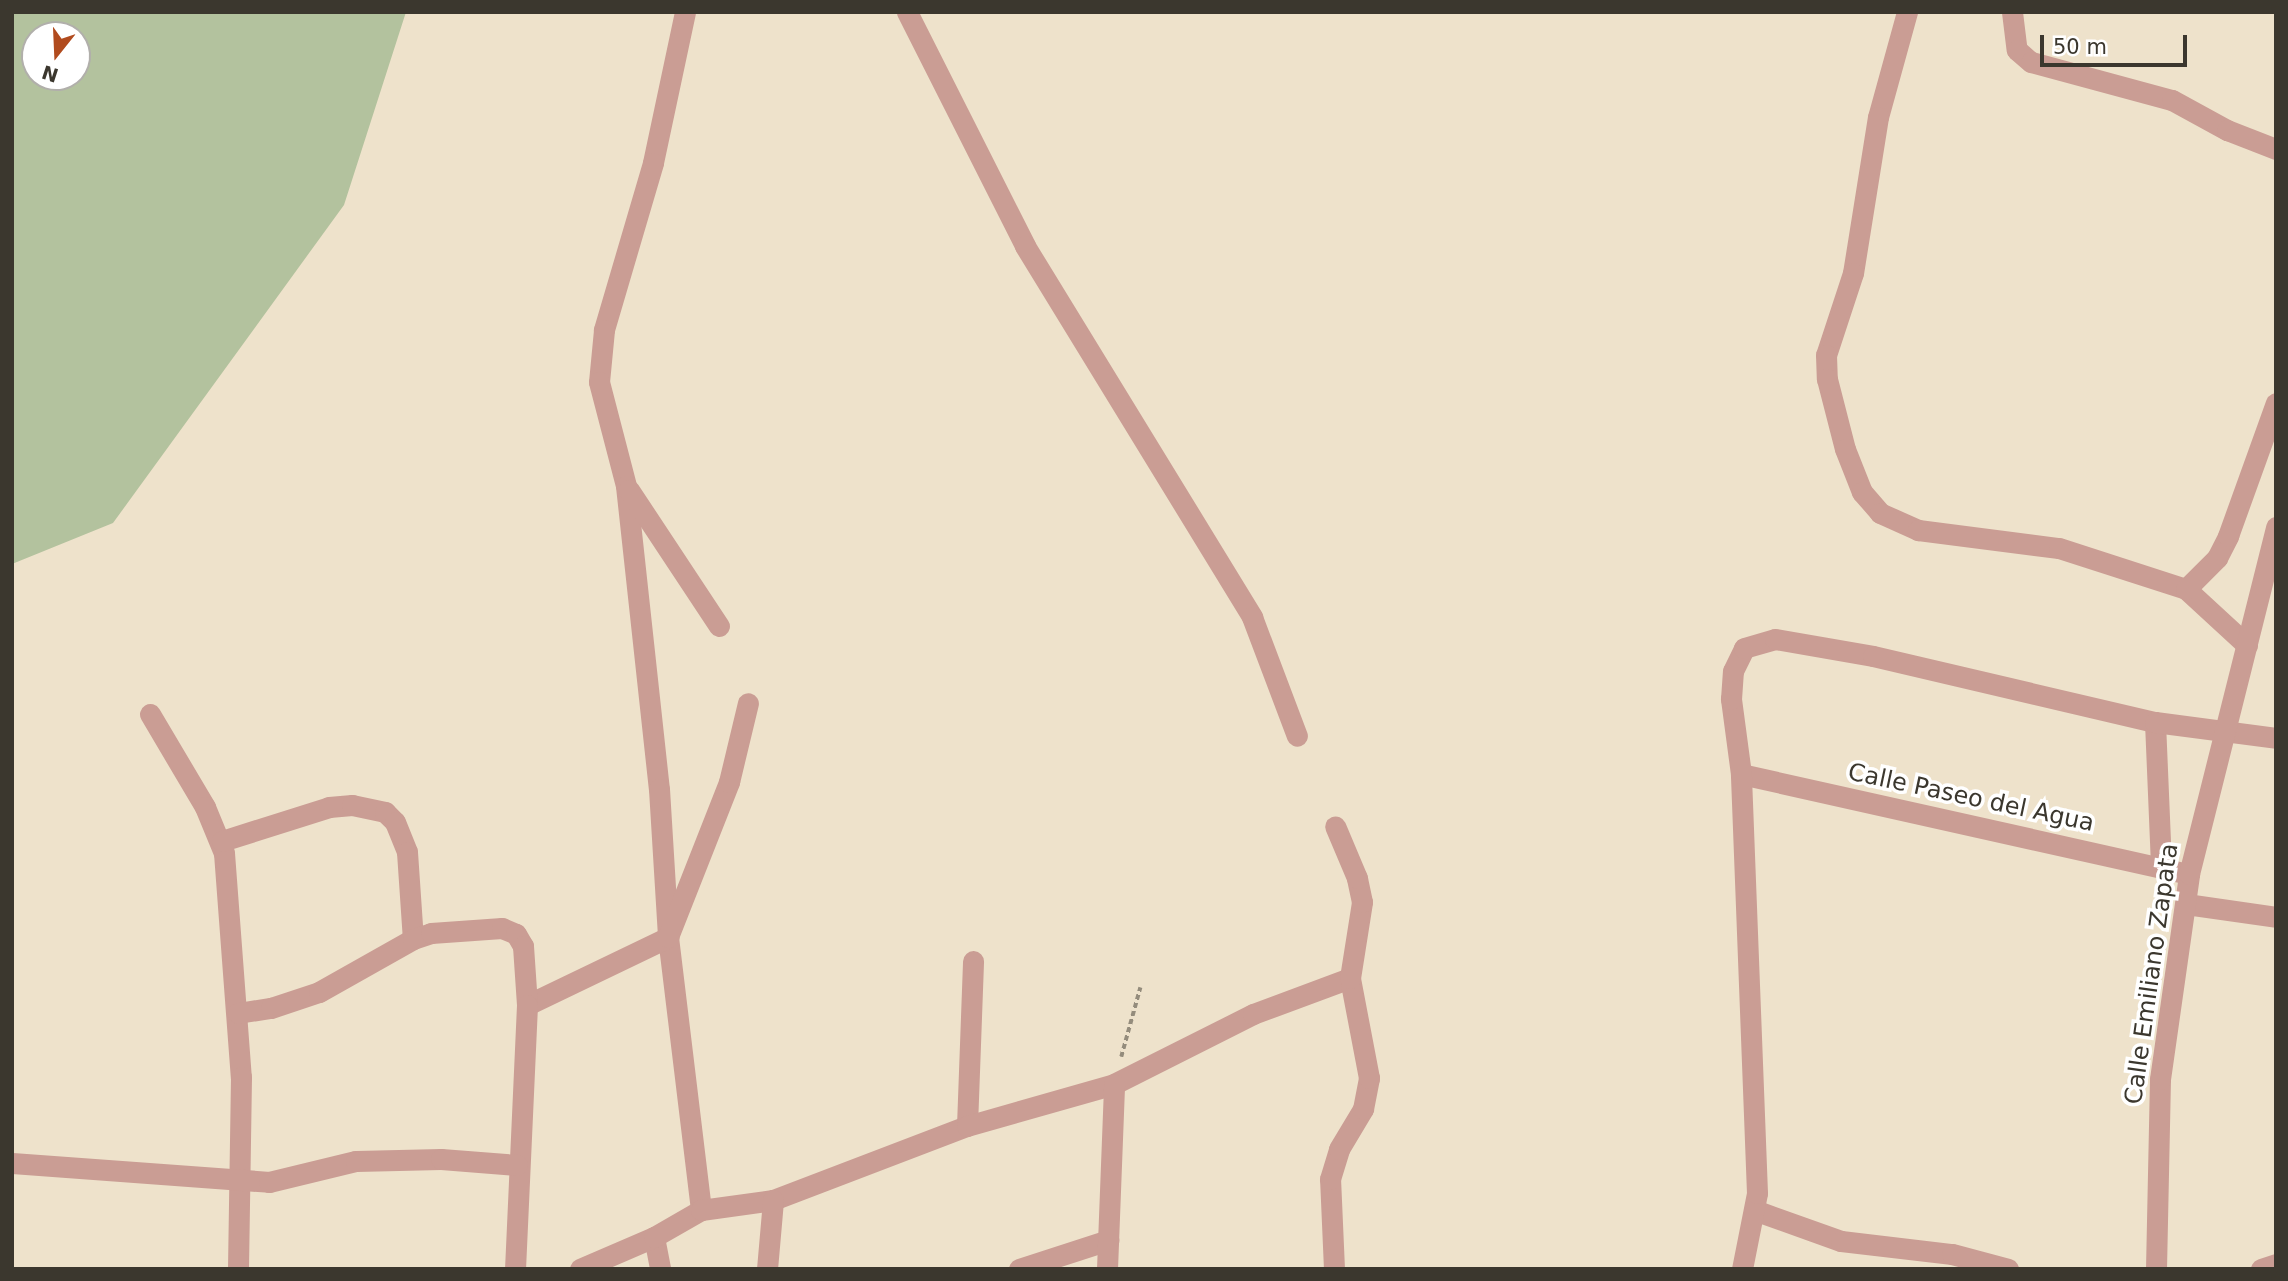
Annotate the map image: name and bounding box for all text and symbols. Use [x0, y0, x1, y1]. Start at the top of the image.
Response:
north arrow [21, 21, 91, 91]
scale bar [2043, 21, 2190, 65]
text: 50 m [2053, 35, 2107, 59]
text: N [39, 61, 61, 87]
street label: Calle Paseo del Agua [1845, 758, 2097, 838]
street label: Calle Emiliano Zapata [2119, 842, 2185, 1106]

